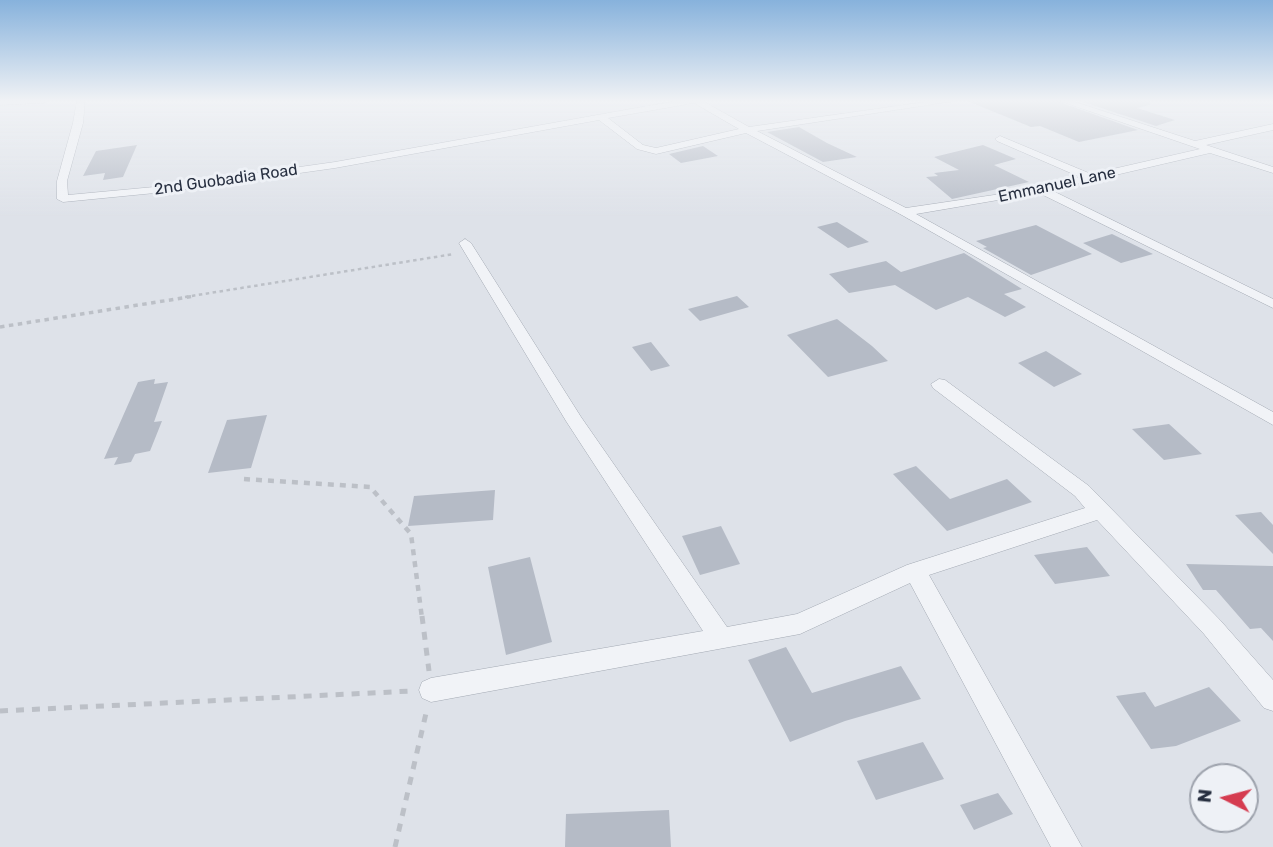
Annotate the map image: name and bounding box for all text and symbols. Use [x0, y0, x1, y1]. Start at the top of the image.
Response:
street label: 2nd Guobadia Road [153, 160, 299, 200]
street label: Emmanuel Lane [997, 163, 1117, 207]
north arrow [1189, 763, 1259, 833]
text: N [1192, 788, 1217, 804]

